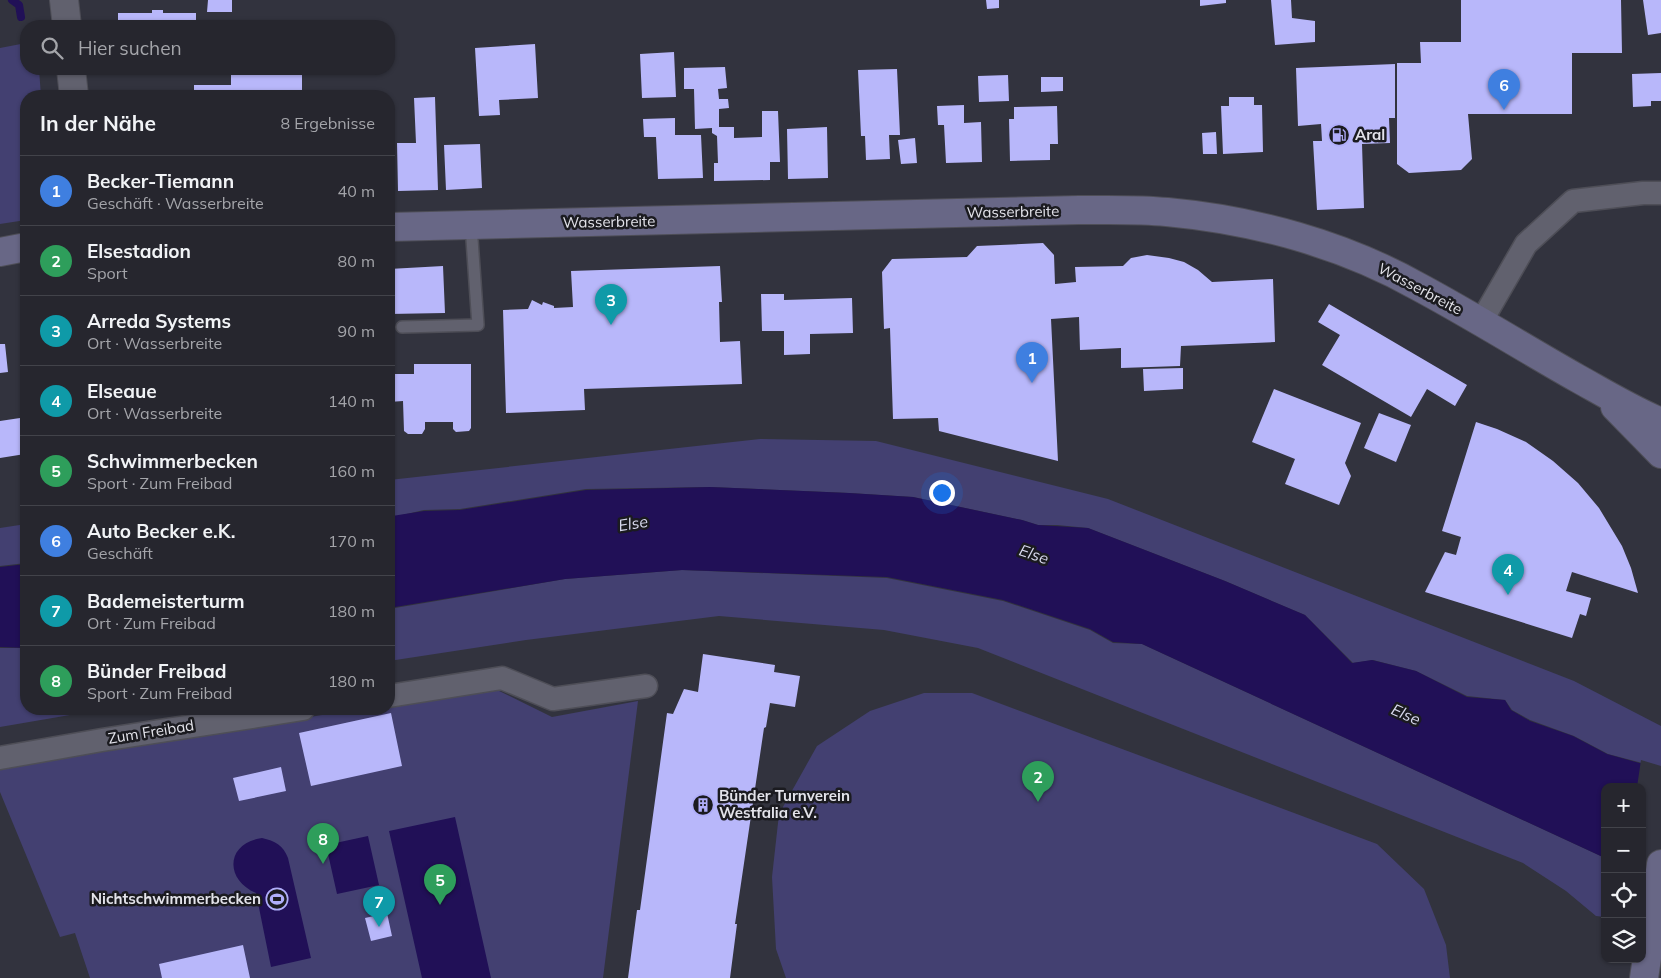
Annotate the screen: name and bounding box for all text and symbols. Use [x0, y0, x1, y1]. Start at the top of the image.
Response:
search box [20, 20, 395, 75]
icon: search [38, 34, 66, 62]
text: Hier suchen [78, 36, 182, 60]
pin: 6 [1488, 69, 1520, 110]
text: In der Nähe [40, 110, 156, 136]
text: 8 Ergebnisse [280, 113, 375, 133]
fuel station icon: Aral [1327, 123, 1351, 147]
place label: Aral [1355, 125, 1385, 144]
text: Becker-Tiemann [87, 169, 234, 193]
text: 1 [51, 181, 61, 201]
text: 40 m [338, 181, 375, 201]
text: Geschäft · Wasserbreite [87, 193, 264, 213]
street label: Wasserbreite [966, 201, 1060, 222]
street label: Wasserbreite [562, 211, 656, 232]
text: Elsestadion [87, 239, 191, 263]
text: 2 [51, 251, 61, 271]
text: 80 m [338, 251, 375, 271]
street label: Wasserbreite [1375, 258, 1466, 319]
text: Sport [87, 263, 128, 283]
pin: 3 [595, 284, 627, 325]
text: Arreda Systems [87, 309, 231, 333]
text: 3 [51, 321, 61, 341]
text: 90 m [338, 321, 375, 341]
text: Ort · Wasserbreite [87, 333, 222, 353]
pin: 1 [1016, 342, 1048, 383]
text: Elseaue [87, 379, 157, 403]
text: 4 [51, 391, 61, 411]
text: 140 m [328, 391, 375, 411]
text: Ort · Wasserbreite [87, 403, 222, 423]
text: Schwimmerbecken [87, 449, 258, 473]
text: 5 [51, 461, 61, 481]
text: 160 m [328, 461, 375, 481]
text: Sport · Zum Freibad [87, 473, 232, 493]
your location [929, 480, 955, 506]
water label: Else [617, 511, 650, 535]
text: Auto Becker e.K. [87, 519, 235, 543]
text: 6 [51, 531, 61, 551]
text: 170 m [328, 531, 375, 551]
water label: Else [1017, 540, 1052, 568]
text: Geschäft [87, 543, 153, 563]
pin: 4 [1492, 554, 1524, 595]
text: Bademeisterturm [87, 589, 245, 613]
text: 7 [51, 601, 61, 621]
text: 180 m [328, 601, 375, 621]
text: Ort · Zum Freibad [87, 613, 216, 633]
text: Bünder Freibad [87, 659, 226, 683]
text: 8 [51, 671, 61, 691]
text: 180 m [328, 671, 375, 691]
text: Sport · Zum Freibad [87, 683, 232, 703]
water label: Else [1388, 699, 1424, 729]
street label: Zum Freibad [107, 715, 195, 748]
pin: 2 [1022, 761, 1054, 802]
map controls [1601, 783, 1646, 963]
button: + [1601, 783, 1646, 828]
place label: Bünder Turnverein Westfalia e.V. [719, 786, 850, 822]
building icon: Bünder Turnverein Westfalia e.V. [691, 793, 715, 817]
pin: 8 [307, 823, 339, 864]
button: − [1601, 828, 1646, 873]
pin: 5 [424, 864, 456, 905]
button: locate [1601, 873, 1646, 918]
pin: 7 [363, 886, 395, 927]
sports icon: Nichtschwimmerbecken [265, 887, 289, 911]
place label: Nichtschwimmerbecken [91, 889, 261, 908]
button: layers [1601, 918, 1646, 963]

